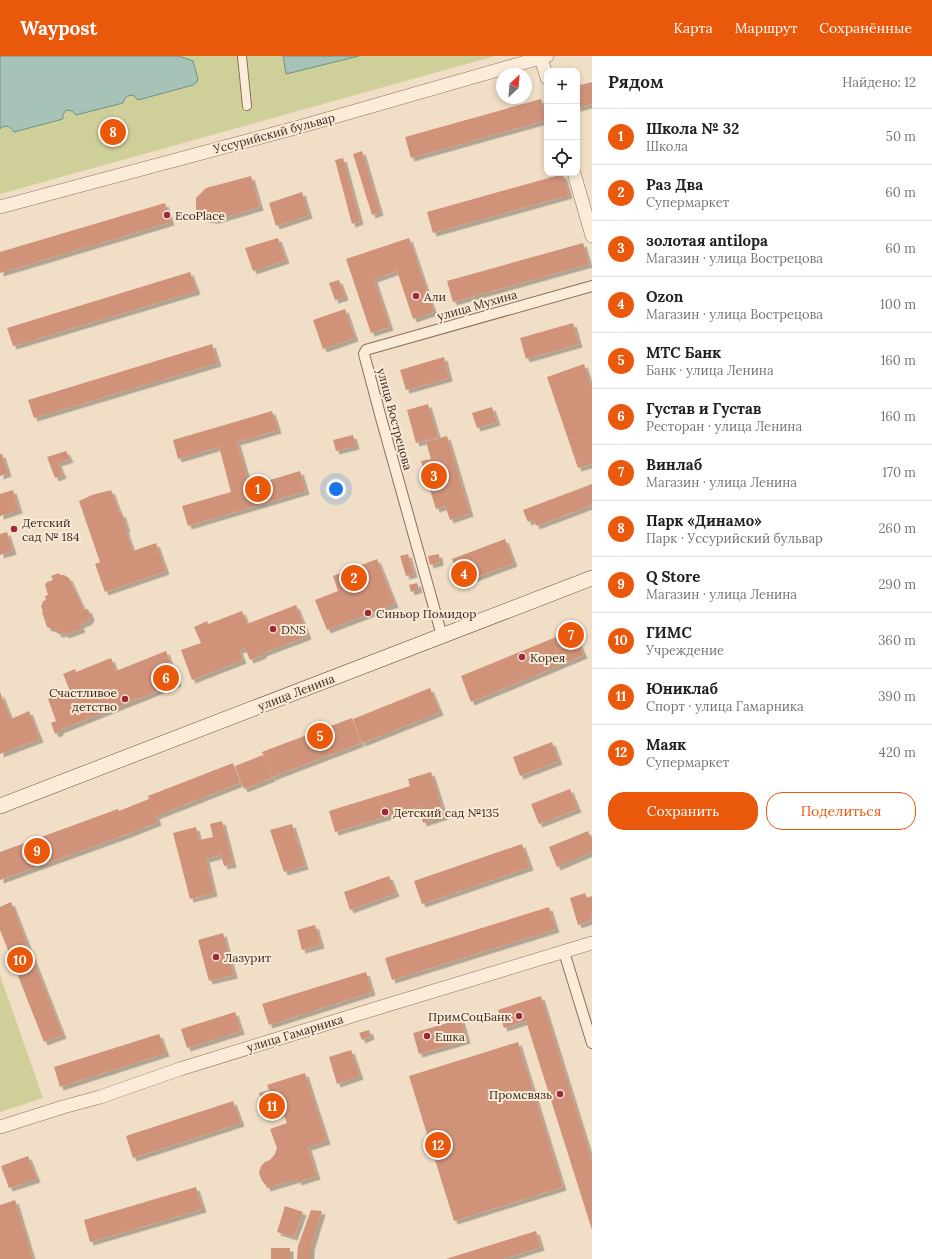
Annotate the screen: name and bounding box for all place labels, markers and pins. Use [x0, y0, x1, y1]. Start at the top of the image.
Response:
pin: 8 [100, 117, 126, 147]
place label: EcoPlace [175, 208, 226, 223]
marker: EcoPlace [162, 210, 172, 220]
place label: Али [423, 289, 446, 304]
marker: Али [411, 291, 421, 301]
pin: 3 [421, 461, 447, 491]
pin: 1 [245, 474, 271, 504]
place label: Детский сад № 184 [22, 515, 80, 544]
marker: Детский сад № 184 [9, 524, 19, 534]
pin: 4 [451, 559, 477, 589]
pin: 2 [341, 563, 367, 593]
place label: Синьор Помидор [376, 606, 476, 621]
marker: Синьор Помидор [363, 608, 373, 618]
pin: 7 [558, 620, 584, 650]
place label: DNS [281, 622, 306, 637]
marker: DNS [268, 624, 278, 634]
place label: Корея [530, 650, 565, 665]
marker: Корея [517, 652, 527, 662]
pin: 6 [153, 663, 179, 693]
place label: Счастливое детство [49, 685, 117, 714]
marker: Счастливое детство [120, 694, 130, 704]
pin: 5 [307, 721, 333, 751]
place label: Детский сад №135 [393, 805, 499, 820]
marker: Детский сад №135 [380, 807, 390, 817]
pin: 9 [24, 836, 50, 866]
pin: 10 [7, 945, 33, 975]
place label: Лазурит [224, 950, 271, 965]
marker: Лазурит [211, 952, 221, 962]
place label: ПримСоцБанк [428, 1009, 512, 1024]
marker: ПримСоцБанк [514, 1011, 524, 1021]
place label: Ешка [435, 1029, 465, 1044]
marker: Ешка [422, 1031, 432, 1041]
place label: Промсвязь [489, 1087, 552, 1102]
marker: Промсвязь [555, 1089, 565, 1099]
pin: 11 [259, 1091, 285, 1121]
pin: 12 [425, 1130, 451, 1160]

